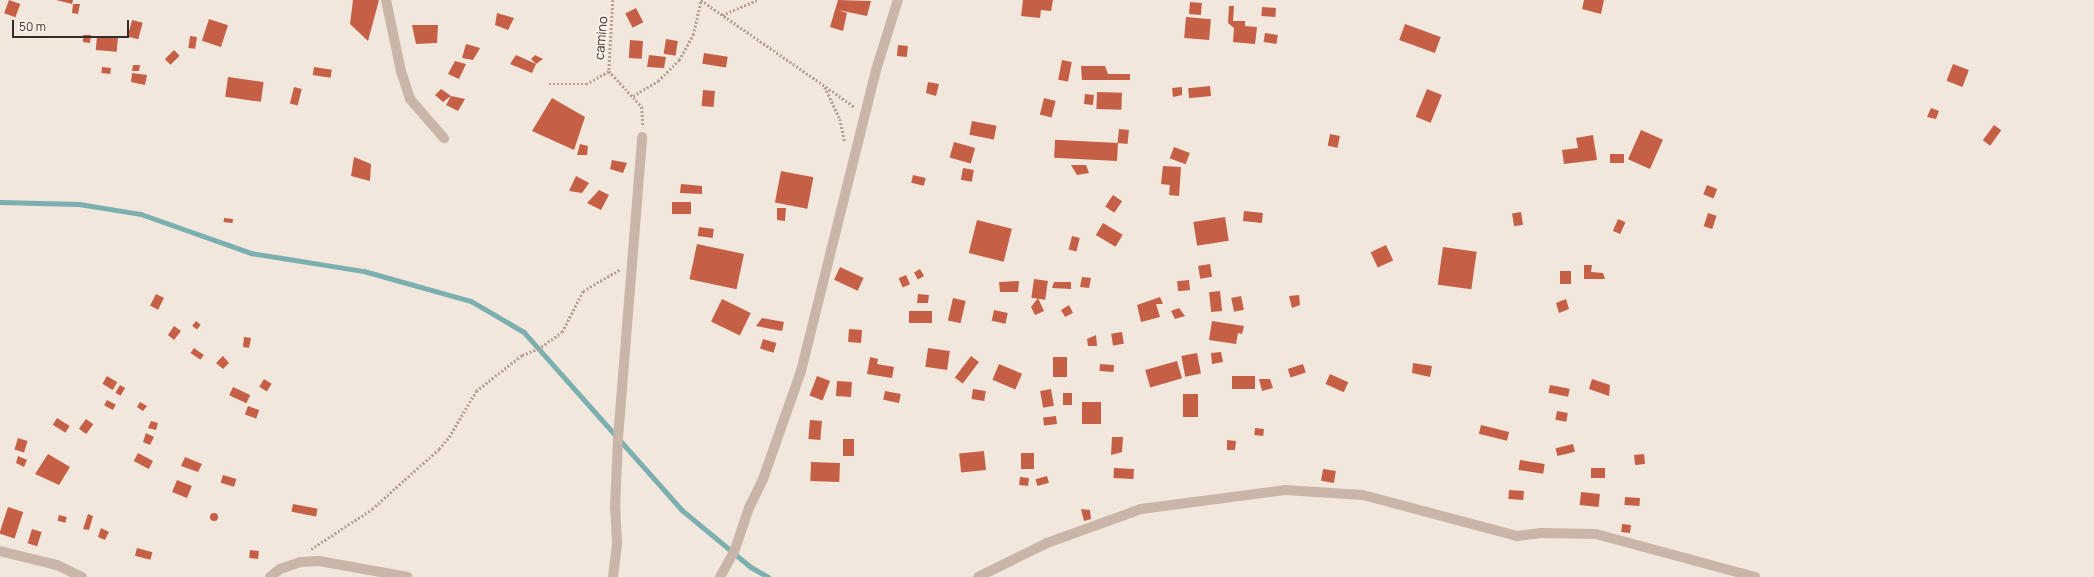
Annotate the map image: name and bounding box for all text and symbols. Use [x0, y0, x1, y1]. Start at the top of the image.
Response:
scale bar [14, 12, 131, 38]
street label: camino [591, 16, 611, 60]
text: 50 m [19, 18, 46, 35]

